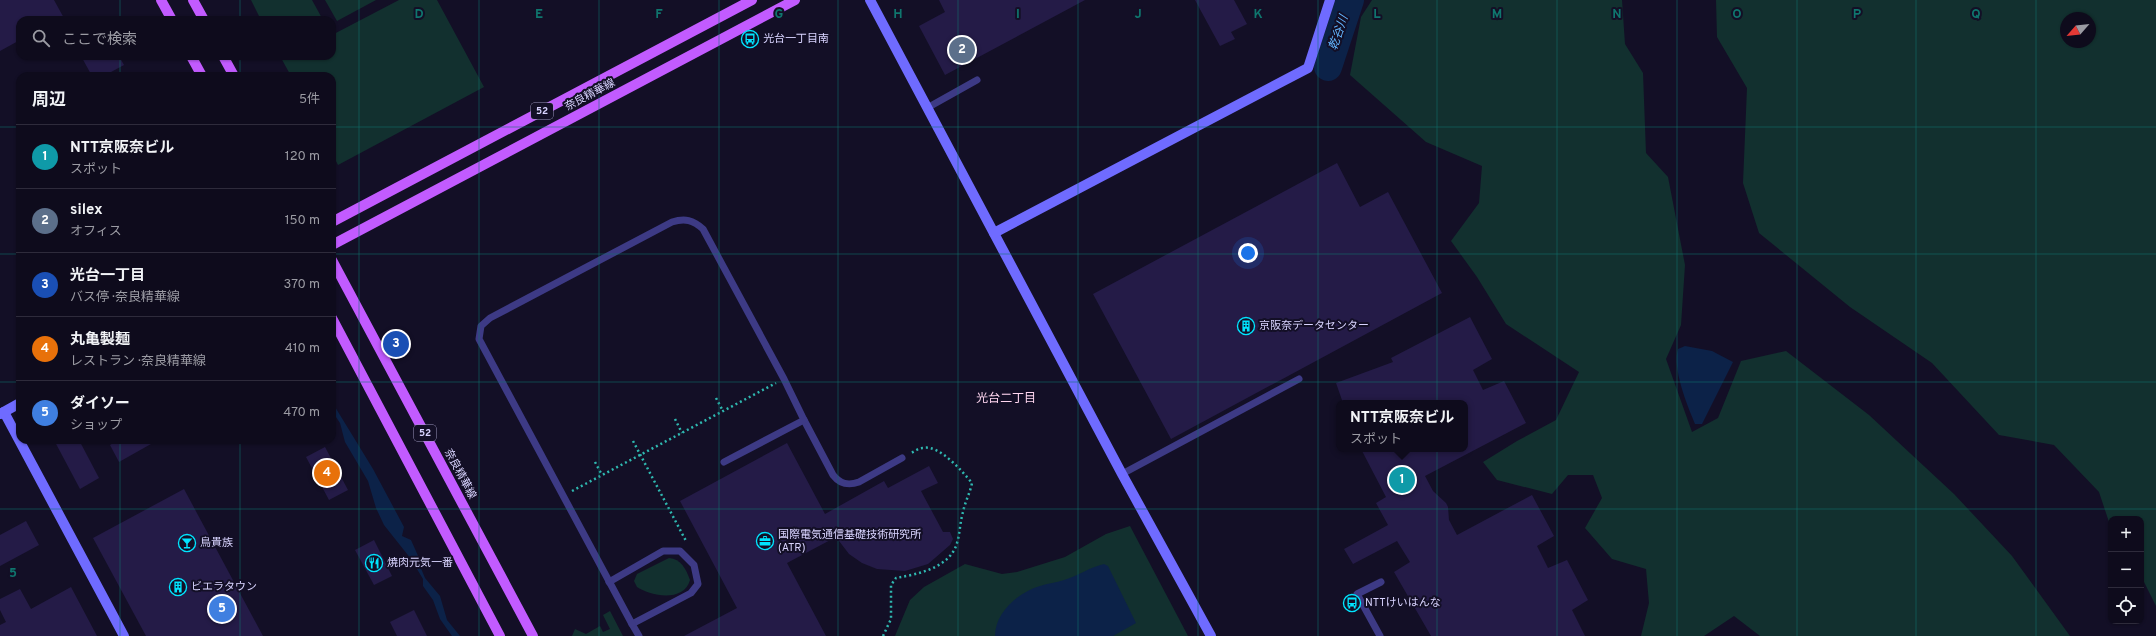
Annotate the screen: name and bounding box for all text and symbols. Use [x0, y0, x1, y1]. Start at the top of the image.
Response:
text: D [414, 7, 424, 23]
text: E [535, 7, 543, 23]
text: F [655, 7, 663, 23]
text: G [775, 7, 784, 23]
text: H [893, 7, 903, 23]
text: I [1016, 7, 1020, 23]
text: J [1134, 7, 1142, 23]
text: K [1253, 7, 1263, 23]
text: L [1373, 7, 1381, 23]
text: M [1492, 7, 1502, 23]
text: N [1612, 7, 1622, 23]
text: O [1732, 7, 1742, 23]
text: P [1853, 7, 1862, 23]
text: Q [1971, 7, 1981, 23]
water label: 乾谷川 [1326, 11, 1353, 53]
north arrow [2060, 12, 2096, 48]
search box [16, 16, 336, 60]
icon: search [30, 27, 52, 49]
bus stop icon: 光台一丁目南 [740, 29, 760, 49]
text: ここで検索 [62, 31, 137, 50]
place label: 光台一丁目南 [763, 32, 829, 46]
pin: 2 [949, 35, 975, 65]
street label: 奈良精華線 [562, 76, 618, 114]
text: 周辺 [32, 90, 66, 112]
text: 5件 [299, 92, 320, 108]
road number: 52 [531, 103, 553, 119]
text: NTT京阪奈ビル [70, 139, 174, 158]
text: 1 [42, 149, 48, 165]
text: 120 m [285, 149, 320, 165]
text: スポット [70, 162, 122, 178]
text: silex [70, 201, 103, 220]
text: 2 [41, 213, 49, 229]
text: 150 m [285, 213, 320, 229]
text: オフィス [70, 224, 122, 240]
your location [1238, 243, 1258, 263]
text: 光台一丁目 [70, 267, 145, 286]
text: 3 [41, 277, 49, 293]
text: 370 m [283, 277, 320, 293]
text: バス停 · 奈良精華線 [70, 290, 180, 306]
building icon: 京阪奈データセンター [1236, 316, 1256, 336]
place label: 京阪奈データセンター [1259, 319, 1369, 333]
pin: 3 [383, 329, 409, 359]
text: 丸亀製麺 [70, 331, 130, 350]
text: 4 [41, 341, 49, 357]
text: 410 m [285, 341, 320, 357]
text: レストラン · 奈良精華線 [70, 354, 206, 370]
district label: 光台二丁目 [976, 391, 1036, 407]
text: ダイソー [70, 395, 130, 414]
popup [1336, 400, 1468, 452]
text: 5 [41, 405, 49, 421]
text: 470 m [283, 405, 320, 421]
text: NTT京阪奈ビル [1350, 409, 1454, 428]
text: ショップ [70, 418, 122, 434]
road number: 52 [414, 425, 436, 441]
text: スポット [1350, 432, 1402, 448]
street label: 奈良精華線 [441, 446, 479, 502]
pin: 4 [314, 458, 340, 488]
pin: 1 [1389, 465, 1415, 495]
map controls [2108, 516, 2144, 624]
button: + [2108, 516, 2144, 552]
place label: 国際電気通信基礎技術研究所 (ATR) [778, 528, 922, 555]
office icon: 国際電気通信基礎技術研究所 (ATR) [755, 531, 775, 551]
bar icon: 鳥貴族 [177, 533, 197, 553]
place label: 鳥貴族 [200, 536, 233, 550]
button: − [2108, 552, 2144, 588]
restaurant icon: 焼肉元気一番 [364, 553, 384, 573]
place label: 焼肉元気一番 [387, 556, 453, 570]
text: 5 [9, 566, 17, 582]
building icon: ビエラタウン [168, 577, 188, 597]
place label: ビエラタウン [191, 580, 257, 594]
button: locate [2108, 588, 2144, 624]
bus stop icon: NTTけいはんな [1342, 593, 1362, 613]
pin: 5 [209, 594, 235, 624]
place label: NTTけいはんな [1365, 596, 1441, 610]

